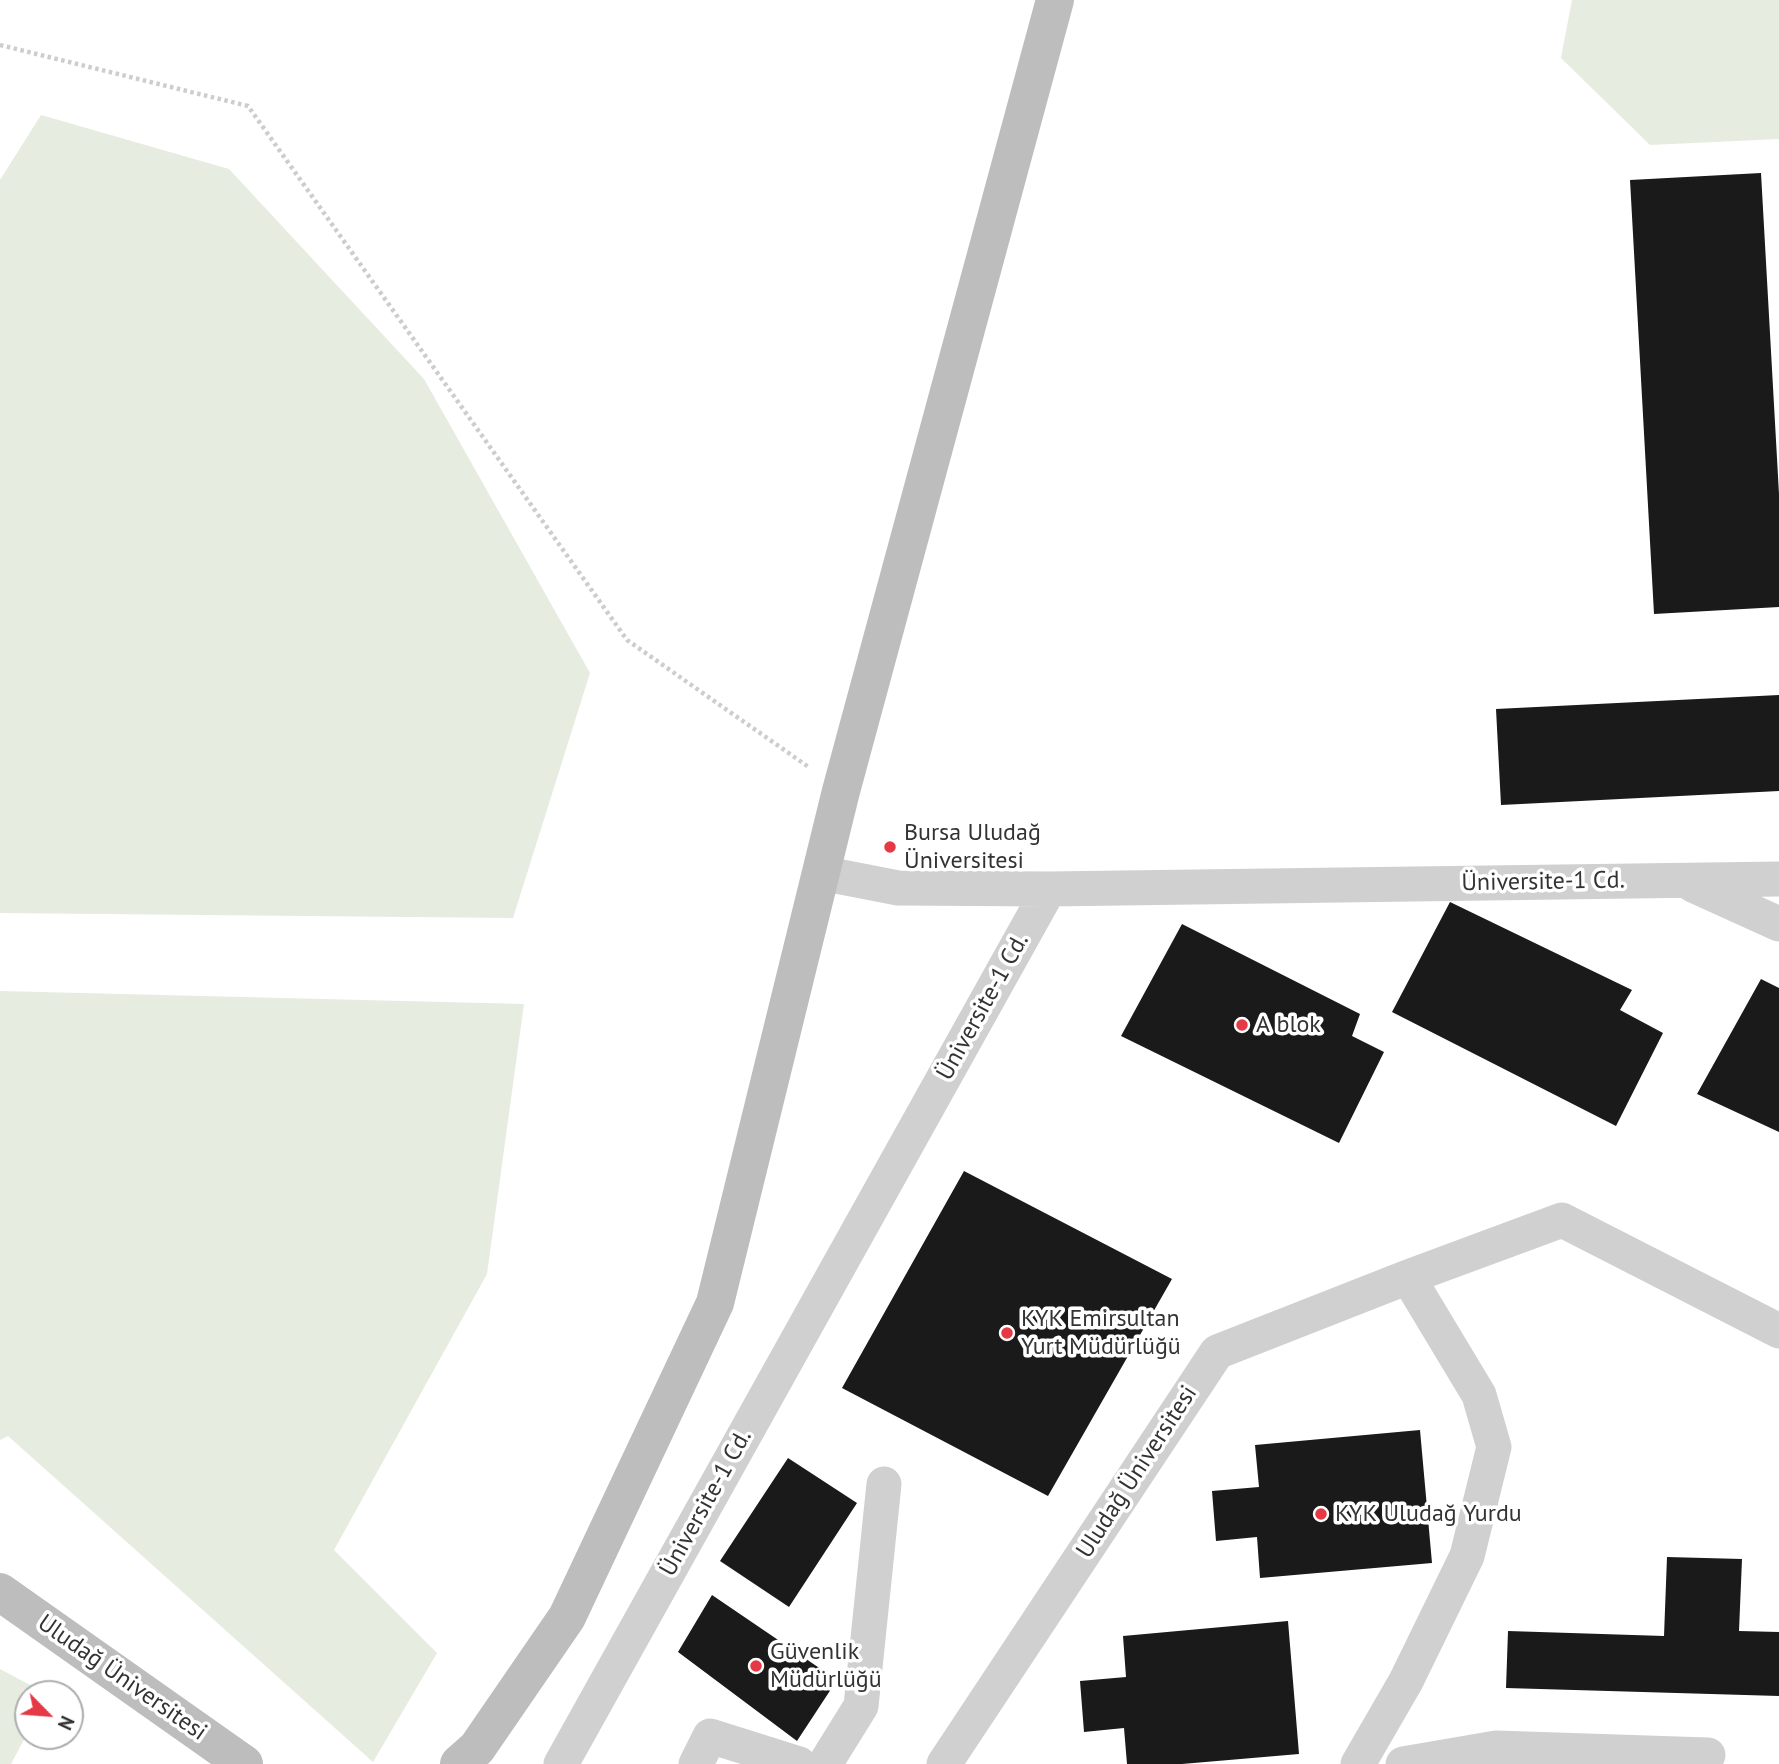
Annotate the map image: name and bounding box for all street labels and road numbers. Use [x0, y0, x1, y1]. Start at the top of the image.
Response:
street label: Üniversite-1 Cd. [1461, 866, 1625, 898]
street label: Üniversite-1 Cd. [931, 929, 1035, 1085]
street label: Uludağ Üniversitesi [1071, 1380, 1203, 1564]
street label: Üniversite-1 Cd. [654, 1425, 758, 1581]
street label: Uludağ Üniversitesi [32, 1609, 212, 1747]

